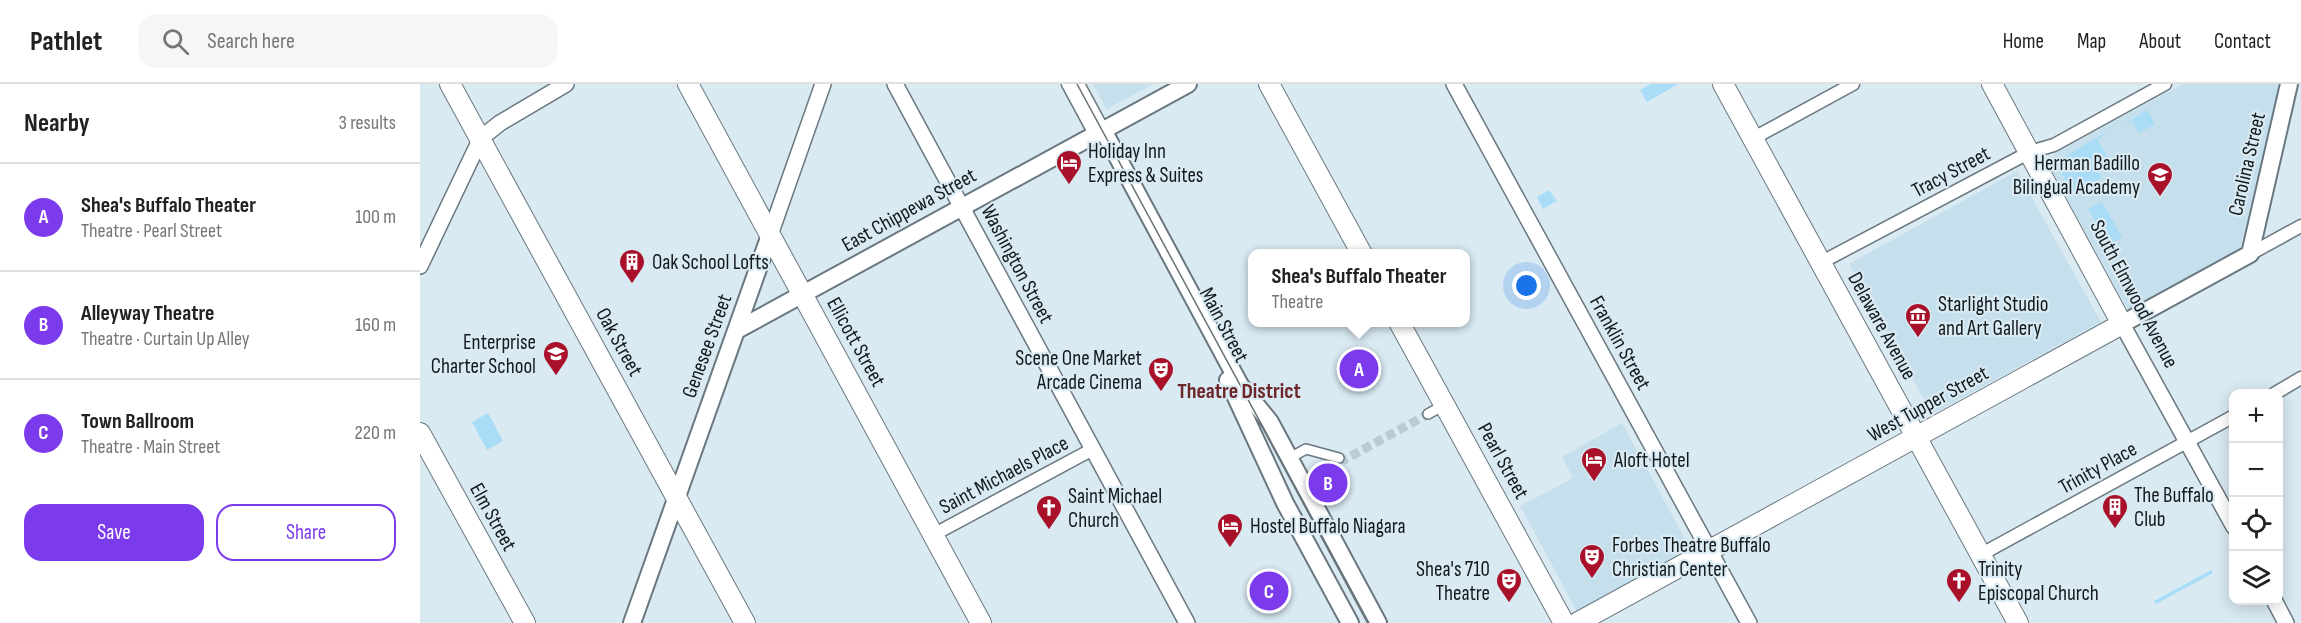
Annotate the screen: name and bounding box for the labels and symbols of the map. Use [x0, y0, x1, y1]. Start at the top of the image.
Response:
street label: Carolina Street [2223, 110, 2271, 218]
place label: Holiday Inn Express & Suites [1088, 139, 1203, 188]
street label: Tracy Street [1908, 141, 1994, 203]
hotel icon: Holiday Inn Express & Suites [1054, 148, 1084, 186]
place label: Herman Badillo Bilingual Academy [2013, 151, 2140, 200]
school or university icon: Herman Badillo Bilingual Academy [2145, 160, 2175, 198]
street label: East Chippewa Street [837, 163, 981, 257]
street label: Washington Street [975, 201, 1059, 327]
street label: South Elmwood Avenue [2085, 216, 2183, 372]
building icon: Oak School Lofts [617, 247, 647, 285]
place label: Oak School Lofts [652, 250, 769, 275]
street label: Delaware Avenue [1842, 268, 1922, 384]
your location [1512, 271, 1541, 300]
street label: Main Street [1194, 283, 1254, 367]
street label: Genesee Street [677, 291, 737, 401]
street label: Franklin Street [1584, 292, 1656, 394]
place label: Starlight Studio and Art Gallery [1938, 292, 2048, 341]
street label: Ellicott Street [821, 293, 891, 391]
museum icon: Starlight Studio and Art Gallery [1903, 301, 1933, 339]
street label: Oak Street [590, 304, 648, 380]
place label: Enterprise Charter School [431, 330, 536, 379]
school or university icon: Enterprise Charter School [541, 339, 571, 377]
place label: Scene One Market Arcade Cinema [1015, 346, 1142, 395]
pin: A [1340, 346, 1378, 392]
theatre icon: Scene One Market Arcade Cinema [1146, 355, 1176, 393]
street label: West Tupper Street [1863, 361, 1993, 447]
district label: Theatre District [1177, 378, 1301, 405]
street label: Pearl Street [1472, 419, 1534, 503]
street label: Saint Michaels Place [935, 430, 1073, 520]
street label: Trinity Place [2055, 436, 2141, 500]
hotel icon: Aloft Hotel [1579, 445, 1609, 483]
place label: Aloft Hotel [1613, 448, 1690, 473]
pin: B [1308, 460, 1348, 506]
street label: Elm Street [464, 479, 522, 555]
place label: The Buffalo Club [2134, 483, 2214, 532]
place label: Saint Michael Church [1068, 484, 1162, 533]
building icon: The Buffalo Club [2100, 492, 2130, 530]
church icon: Saint Michael Church [1034, 493, 1064, 531]
hotel icon: Hostel Buffalo Niagara [1215, 511, 1245, 549]
place label: Hostel Buffalo Niagara [1250, 514, 1406, 539]
place label: Forbes Theatre Buffalo Christian Center [1612, 533, 1771, 582]
theatre icon: Forbes Theatre Buffalo Christian Center [1577, 542, 1607, 580]
place label: Shea's 710 Theatre [1416, 557, 1490, 606]
place label: Trinity Episcopal Church [1978, 557, 2099, 606]
theatre icon: Shea's 710 Theatre [1494, 566, 1524, 604]
church icon: Trinity Episcopal Church [1944, 566, 1974, 604]
pin: C [1250, 568, 1288, 614]

